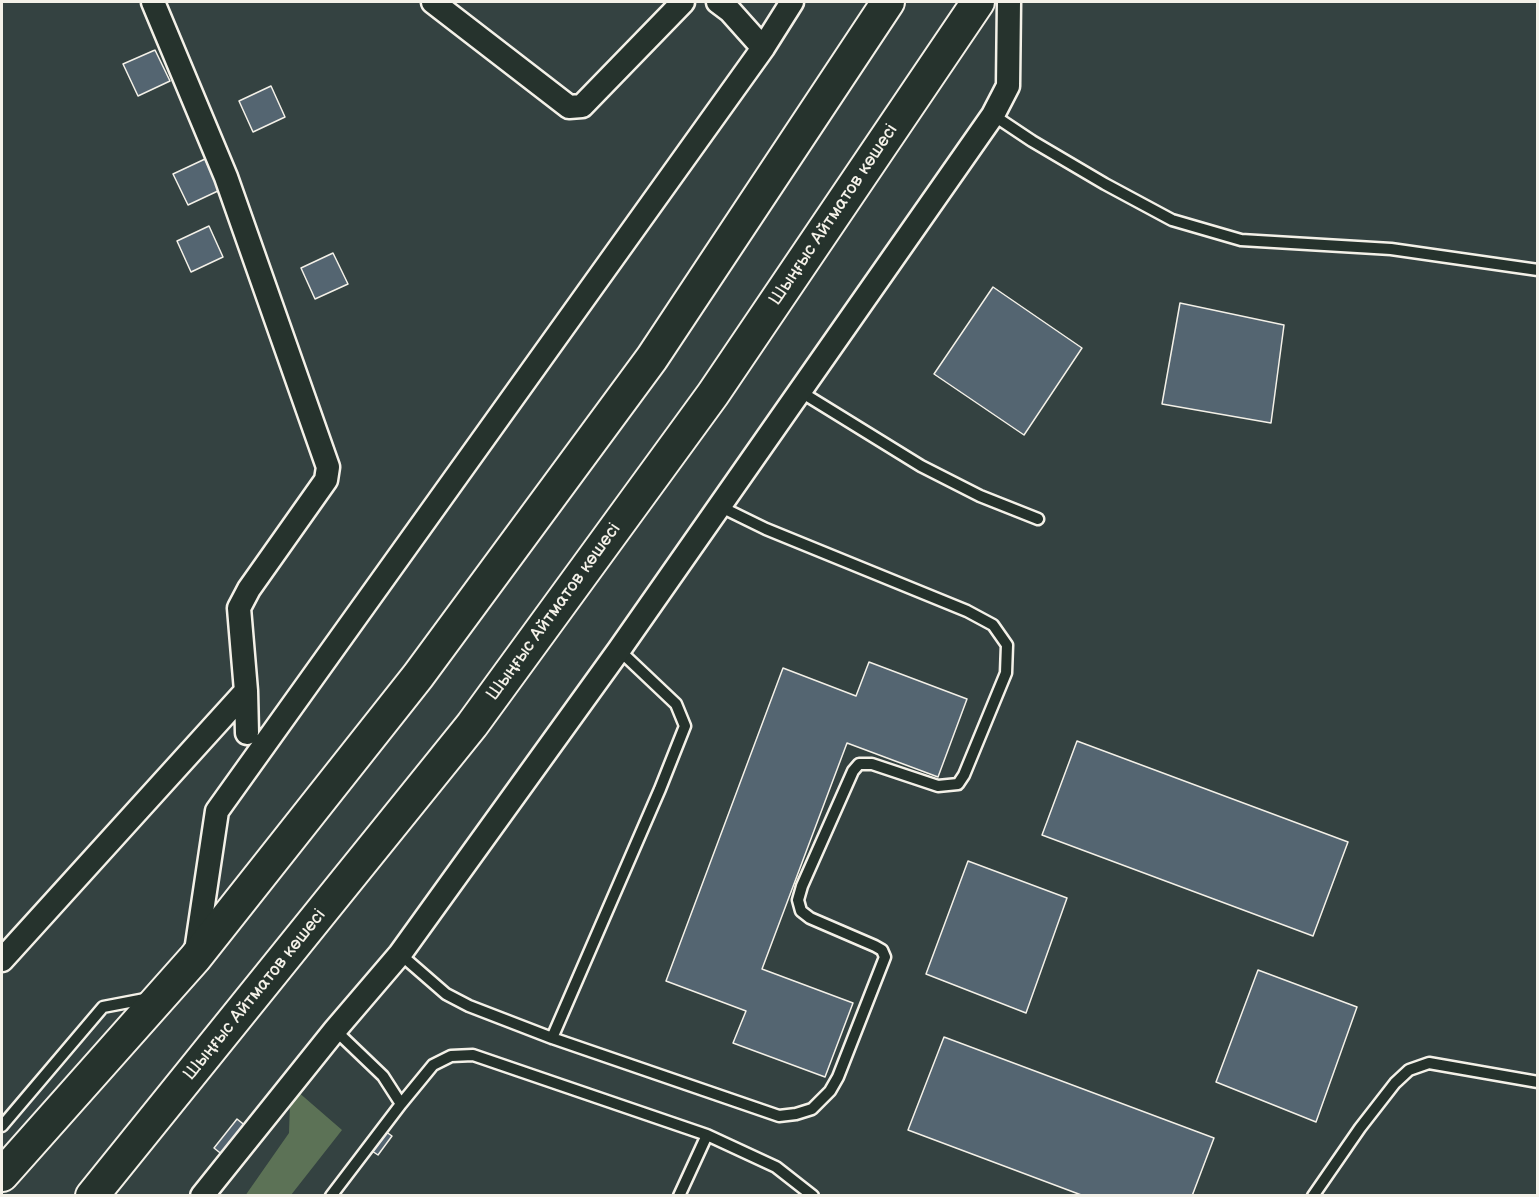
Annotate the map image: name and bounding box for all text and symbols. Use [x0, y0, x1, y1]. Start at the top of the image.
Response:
street label: Шыңғыс Айтматов көшесі [765, 120, 903, 310]
street label: Шыңғыс Айтматов көшесі [482, 519, 626, 705]
street label: Шыңғыс Айтматов көшесі [179, 905, 331, 1085]

